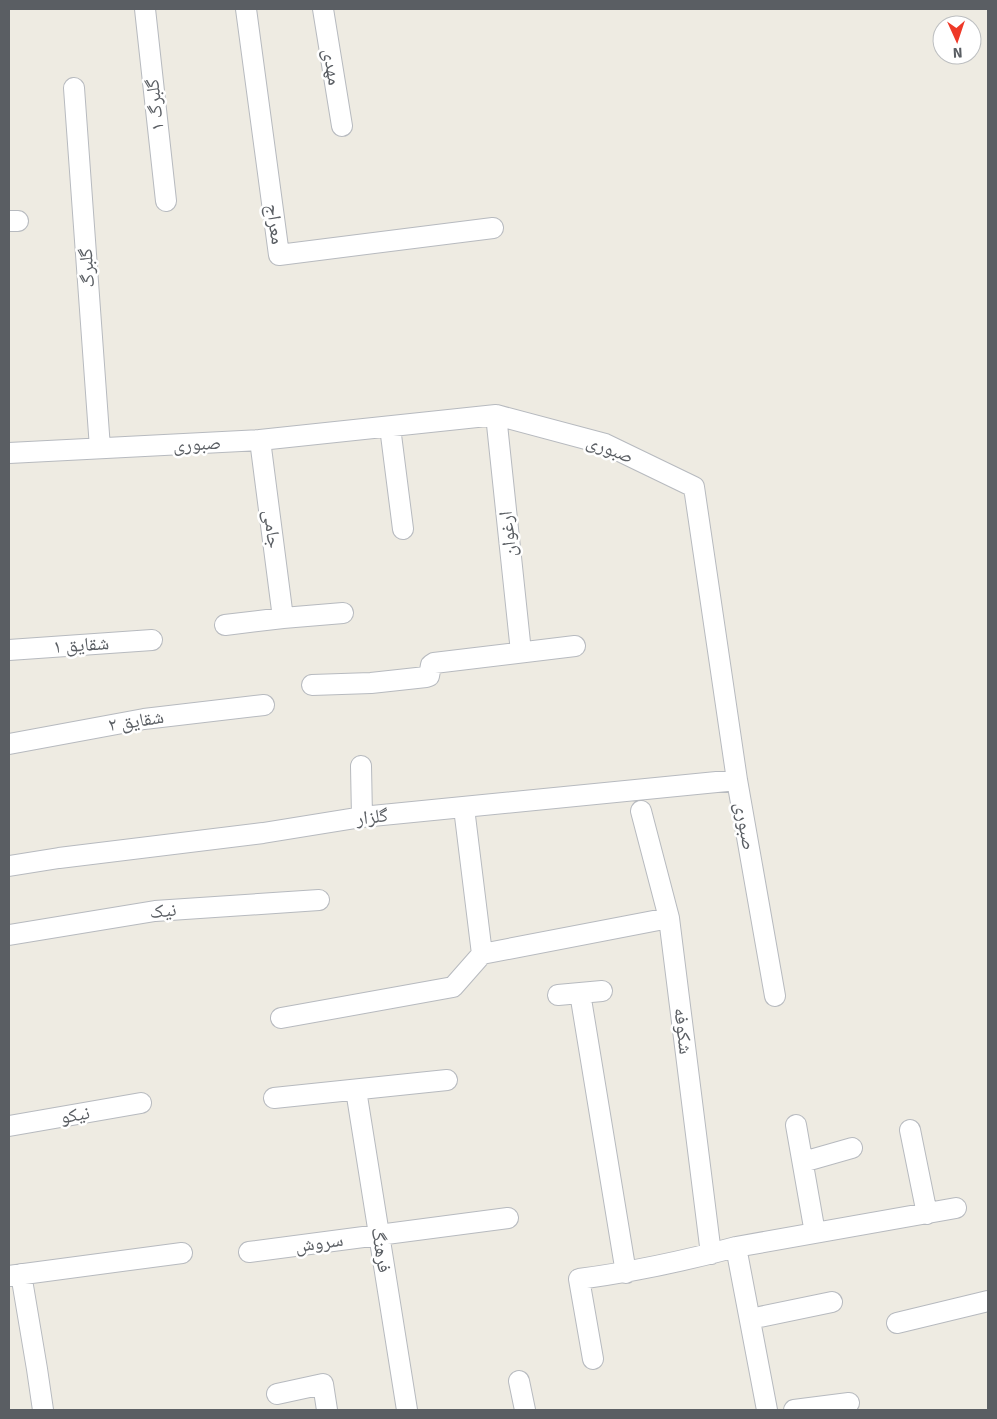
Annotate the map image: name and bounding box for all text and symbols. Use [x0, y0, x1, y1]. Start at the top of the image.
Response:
north arrow [932, 15, 982, 65]
text: N [952, 44, 963, 61]
street label: مهدی [317, 47, 347, 87]
street label: گلبرگ ۱ [140, 78, 170, 132]
street label: معراج [260, 202, 290, 246]
street label: گلبرگ [74, 247, 100, 289]
street label: صبوری [583, 429, 637, 469]
street label: صبوری [172, 431, 222, 457]
street label: جامی [258, 508, 286, 550]
street label: ارغوان [494, 510, 522, 558]
street label: شقایق ۱ [52, 631, 110, 659]
street label: شقایق ۲ [106, 705, 166, 737]
street label: صبوری [729, 800, 761, 852]
street label: گلزار [354, 803, 389, 831]
street label: نیک [148, 898, 178, 924]
street label: شکوفه [668, 1006, 698, 1056]
street label: نیکو [58, 1101, 92, 1129]
street label: فرهنگ [366, 1226, 396, 1274]
street label: سروش [293, 1228, 345, 1258]

